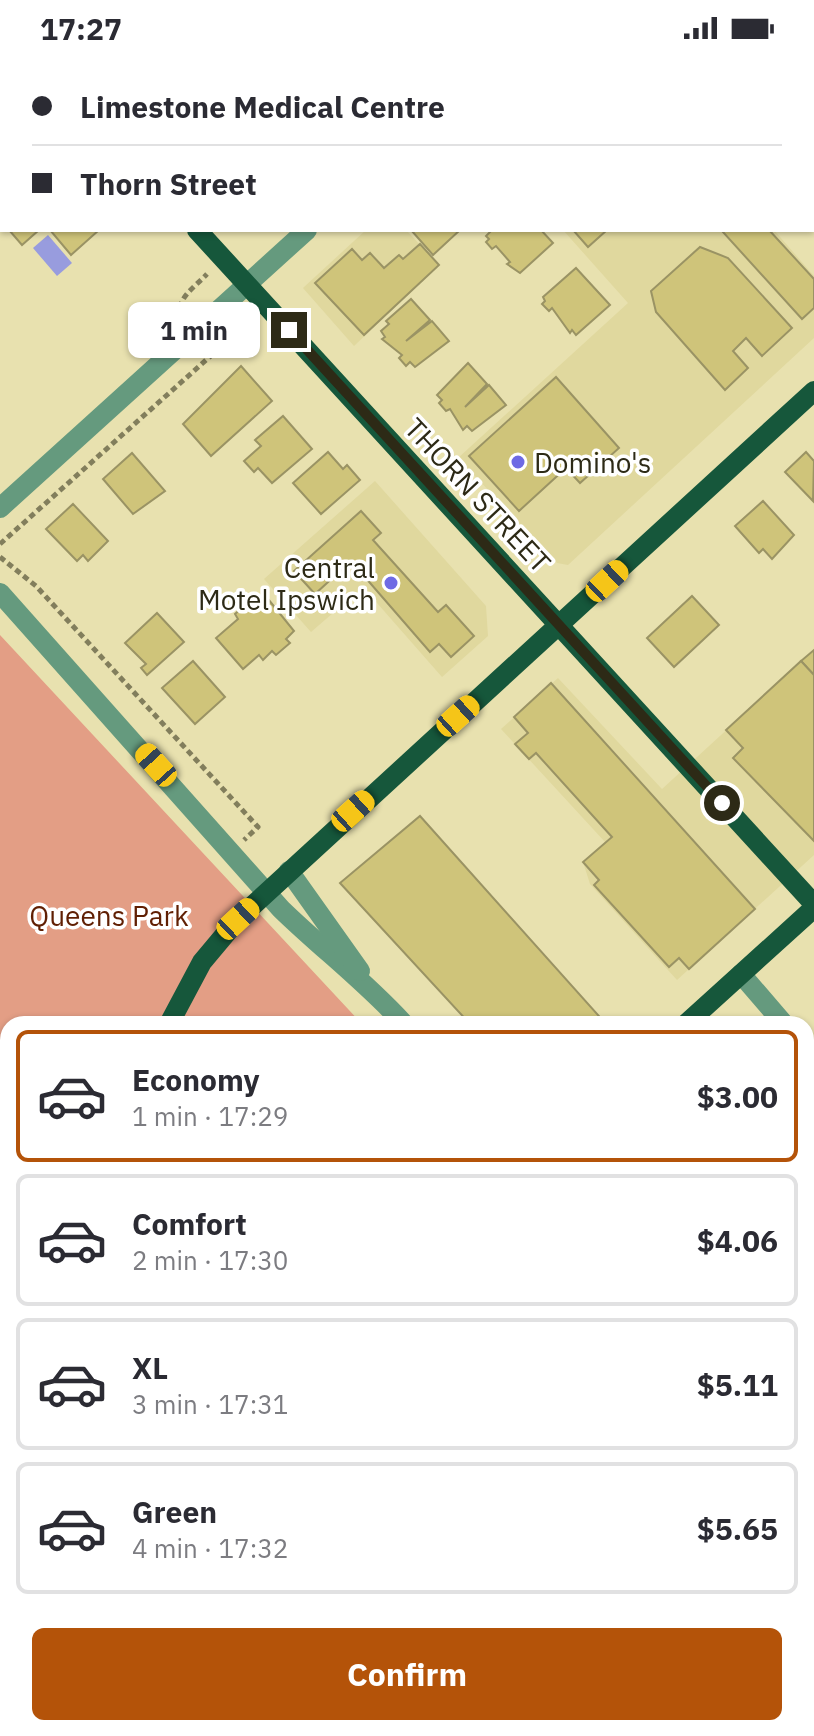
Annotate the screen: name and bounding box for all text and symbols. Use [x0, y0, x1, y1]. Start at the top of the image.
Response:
text: 17:27 [40, 9, 122, 48]
text: Limestone Medical Centre [80, 87, 445, 126]
text: Thorn Street [80, 164, 257, 203]
callout: 1 min [129, 302, 261, 358]
route end [271, 312, 307, 348]
text: 1 min [160, 313, 228, 347]
street label: THORN STREET [397, 410, 559, 580]
place label: Domino's [534, 444, 651, 481]
marker: Domino's [509, 453, 527, 471]
place label: Central Motel Ipswich [198, 549, 375, 618]
car [581, 556, 633, 606]
marker: Central Motel Ipswich [382, 574, 400, 592]
car [432, 691, 484, 741]
car [131, 739, 181, 791]
route start [704, 785, 740, 821]
car [327, 786, 379, 836]
car [212, 894, 264, 944]
park label: Queens Park [29, 897, 189, 934]
icon: car [36, 1060, 108, 1132]
text: Economy [132, 1060, 260, 1099]
text: $3.00 [697, 1077, 778, 1116]
text: 1 min · 17:29 [132, 1099, 288, 1133]
icon: car [36, 1204, 108, 1276]
text: Comfort [132, 1204, 247, 1243]
text: $4.06 [697, 1221, 778, 1260]
text: 2 min · 17:30 [132, 1243, 288, 1277]
icon: car [36, 1348, 108, 1420]
text: XL [132, 1348, 168, 1387]
text: $5.11 [697, 1365, 778, 1404]
text: 3 min · 17:31 [132, 1387, 288, 1421]
icon: car [36, 1492, 108, 1564]
text: Green [132, 1492, 217, 1531]
text: $5.65 [697, 1509, 778, 1548]
text: 4 min · 17:32 [132, 1531, 288, 1565]
button: Confirm [32, 1628, 782, 1720]

